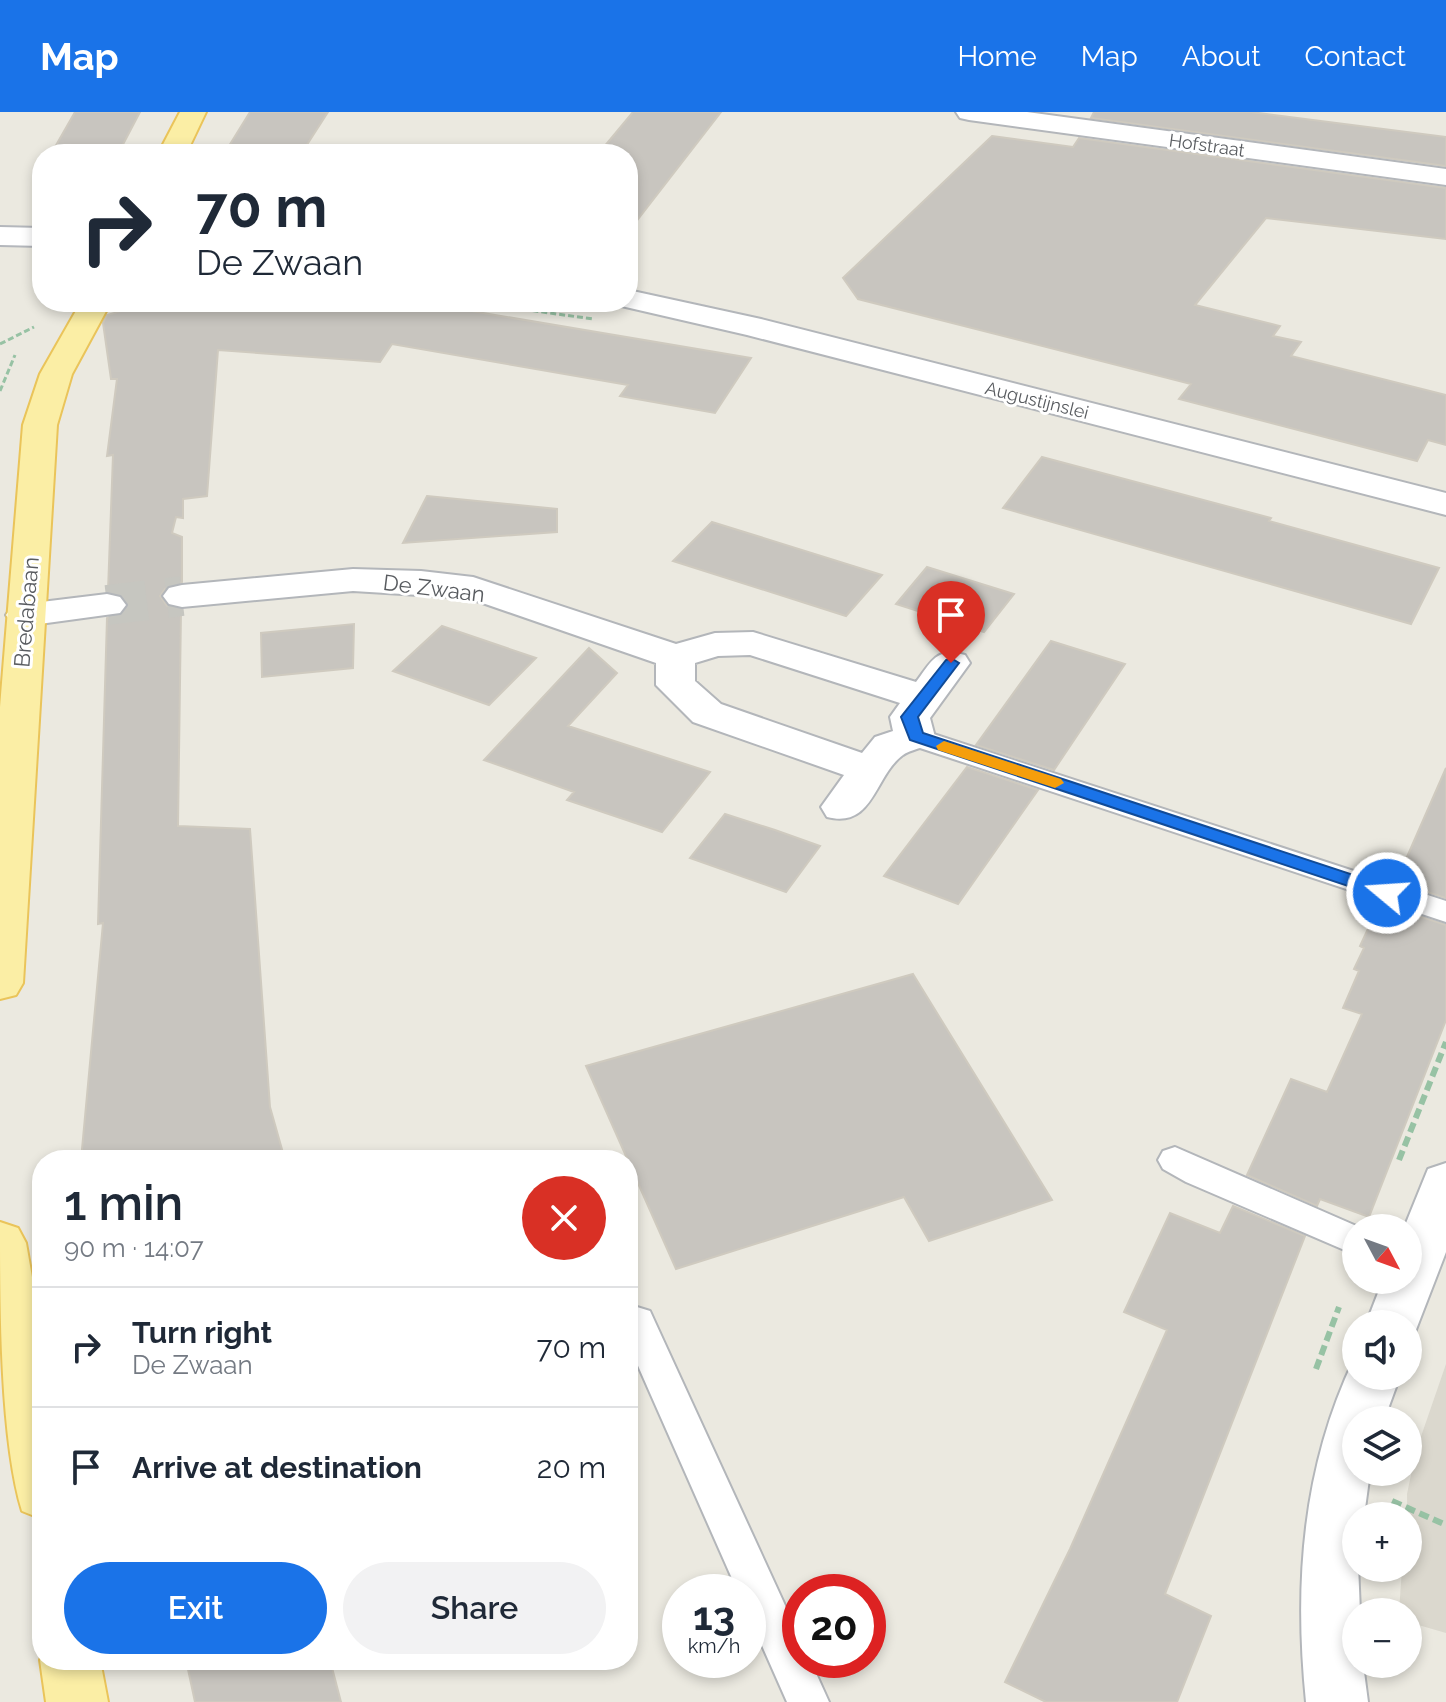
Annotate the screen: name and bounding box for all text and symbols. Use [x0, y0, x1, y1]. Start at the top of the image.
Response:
text: Map [40, 34, 119, 79]
text: Home [957, 40, 1037, 73]
text: Map [1081, 40, 1138, 73]
text: About [1182, 40, 1261, 73]
text: Contact [1305, 40, 1406, 73]
street label: Hofstraat [1168, 129, 1246, 161]
text: 70 m [196, 174, 327, 240]
icon: right [64, 176, 168, 280]
text: De Zwaan [196, 241, 363, 283]
street label: Augustijnslei [983, 377, 1091, 423]
street label: Bredabaan [8, 556, 44, 668]
street label: De Zwaan [382, 569, 486, 607]
pin [917, 581, 985, 663]
icon: arrive [929, 593, 973, 637]
position arrow [1345, 851, 1429, 935]
text: 1 min [64, 1175, 183, 1231]
button: close [522, 1176, 606, 1260]
north arrow [1342, 1214, 1422, 1294]
map controls [1342, 1214, 1422, 1678]
text: 90 m · 14:07 [64, 1233, 204, 1263]
button: sound [1342, 1310, 1422, 1390]
text: Turn right [132, 1315, 272, 1350]
icon: right [64, 1325, 108, 1369]
text: 70 m [536, 1330, 606, 1365]
text: De Zwaan [132, 1350, 253, 1380]
button: layers [1342, 1406, 1422, 1486]
icon: arrive [64, 1445, 108, 1489]
text: Arrive at destination [132, 1450, 422, 1485]
text: 20 m [537, 1450, 606, 1485]
button: + [1342, 1502, 1422, 1582]
button: Exit [64, 1562, 327, 1654]
button: Share [343, 1562, 606, 1654]
speed limit sign: 20 [782, 1574, 886, 1678]
text: 13 [693, 1592, 735, 1639]
button: − [1342, 1598, 1422, 1678]
text: km/h [688, 1634, 740, 1658]

